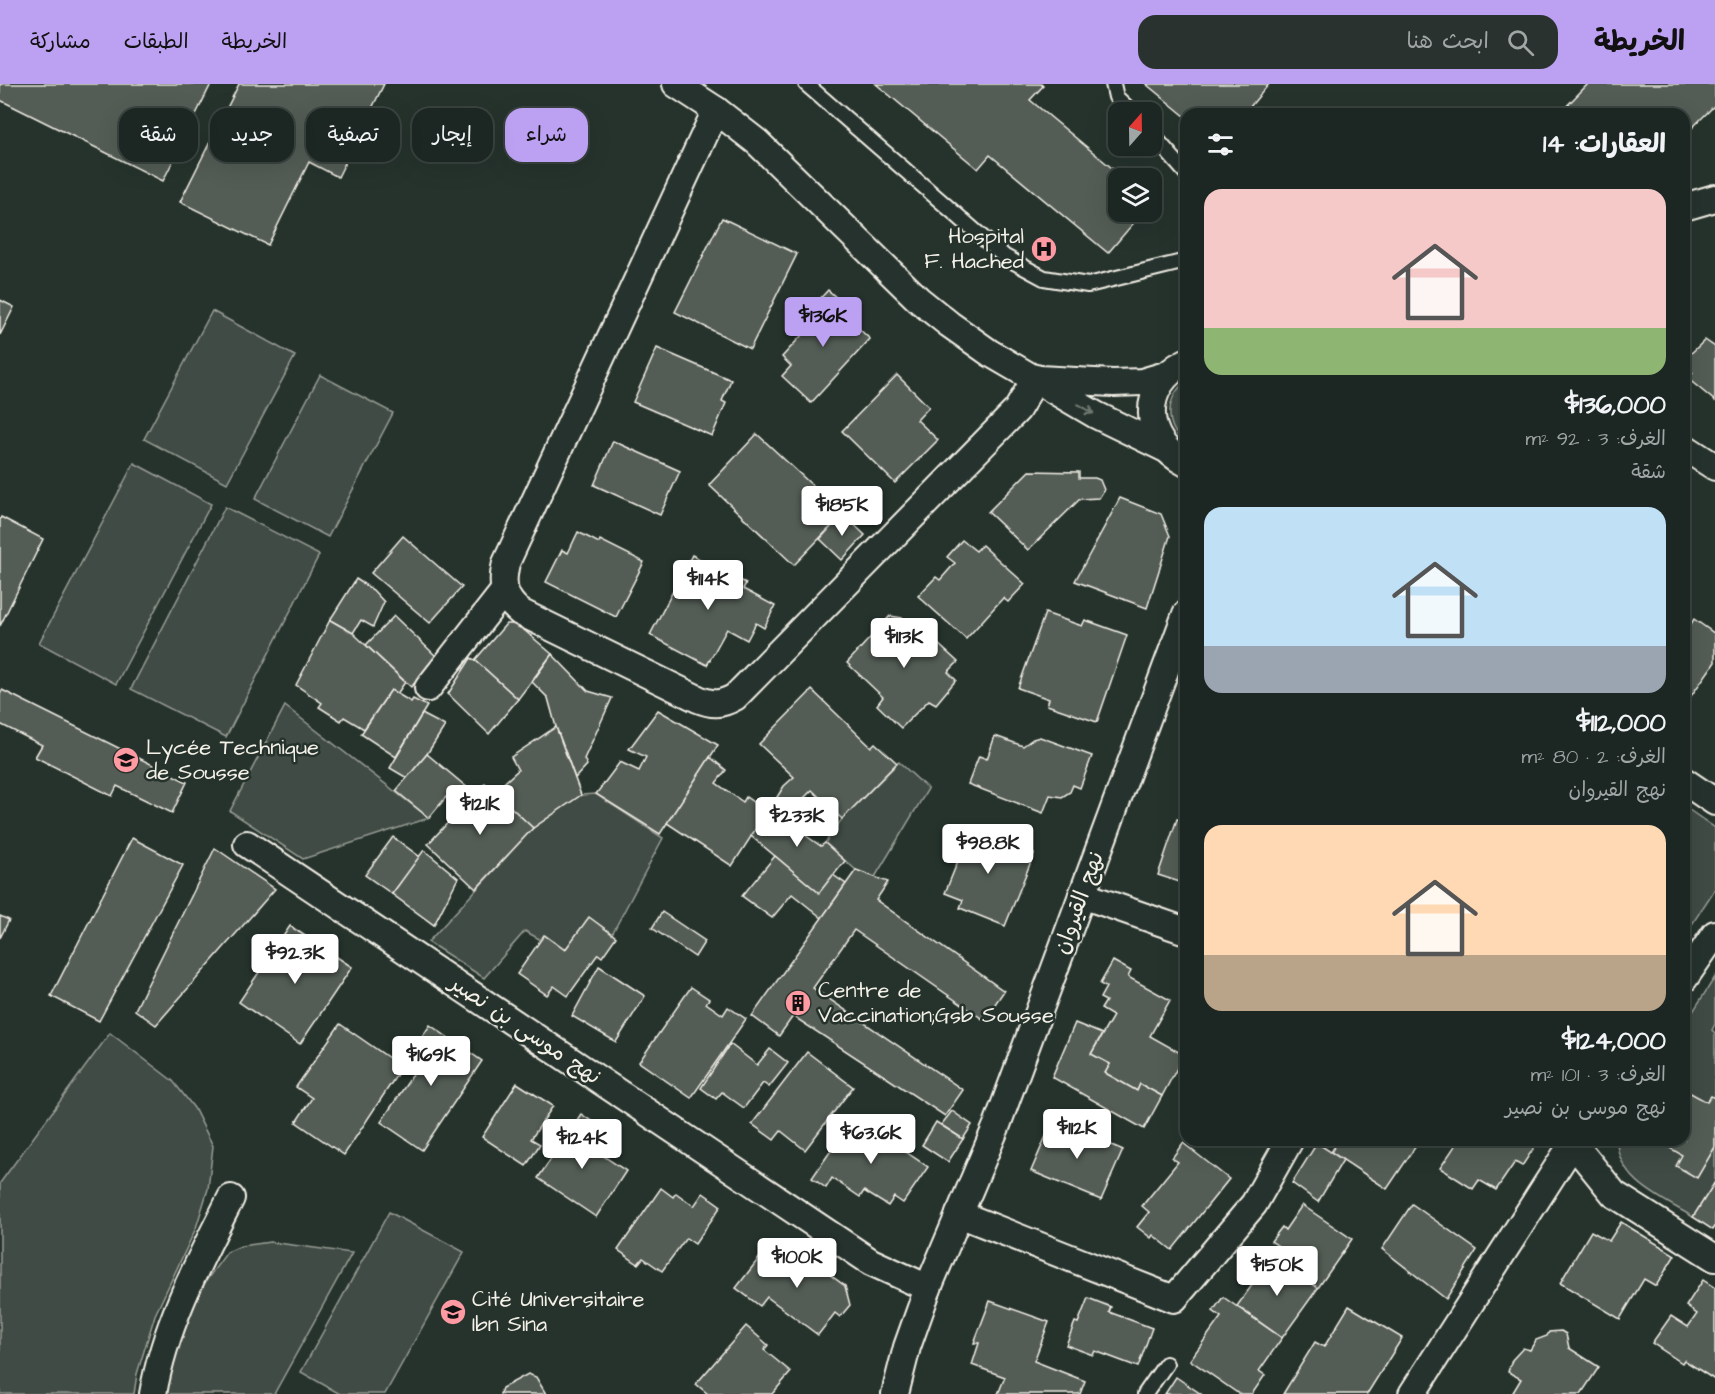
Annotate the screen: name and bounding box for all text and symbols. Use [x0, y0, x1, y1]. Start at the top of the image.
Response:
search box [1138, 15, 1558, 69]
text: الخريطة [1594, 22, 1685, 61]
text: ابحث هنا [1407, 26, 1489, 57]
icon: search [1504, 26, 1537, 59]
text: مشاركة [30, 27, 91, 56]
text: الطبقات [124, 27, 189, 56]
text: الخريطة [222, 27, 287, 56]
north arrow [1108, 102, 1162, 156]
map controls [1108, 102, 1162, 222]
chip: شقة [119, 108, 198, 162]
chip: جديد [210, 108, 294, 162]
chip: تصفية [306, 108, 400, 162]
chip: إيجار [412, 108, 493, 162]
chip: شراء [505, 108, 588, 162]
text: العقارات: 14 [1543, 126, 1666, 162]
icon: filters [1204, 128, 1237, 161]
button: layers [1108, 168, 1162, 222]
place label: Hospital F. Hached [924, 221, 1024, 277]
icon: home [1381, 228, 1489, 336]
hospital icon: Hospital F. Hached [1029, 234, 1059, 264]
pin: $136K [781, 297, 865, 348]
text: $136K [799, 302, 847, 330]
text: $136,000 [1565, 387, 1666, 423]
one-way arrow [1077, 403, 1094, 415]
text: الغرف: 3 · 92 m² [1526, 425, 1666, 453]
text: شقة [1631, 458, 1666, 486]
pin: $185K [800, 486, 884, 537]
text: $185K [816, 491, 868, 519]
icon: home [1381, 546, 1489, 654]
pin: $114K [666, 560, 750, 611]
text: $114K [687, 565, 729, 593]
pin: $113K [862, 618, 946, 669]
text: $113K [885, 623, 923, 651]
text: $112,000 [1576, 705, 1666, 741]
place label: Lycée Technique de Sousse [146, 732, 319, 788]
text: الغرف: 2 · 80 m² [1522, 743, 1666, 771]
school or university icon: Lycée Technique de Sousse [111, 745, 141, 775]
text: نهج القيروان [1569, 776, 1666, 804]
pin: $121K [438, 785, 522, 836]
text: $121K [460, 790, 500, 818]
pin: $233K [755, 797, 839, 848]
text: $233K [769, 802, 825, 830]
pin: $98.8K [939, 824, 1037, 875]
text: $98.8K [956, 829, 1020, 857]
street label: نهج القيروان [1046, 847, 1112, 959]
icon: home [1381, 864, 1489, 972]
pin: $92.3K [246, 934, 344, 985]
text: $92.3K [265, 939, 325, 967]
street label: نهج موسى بن نصير [441, 967, 607, 1092]
place label: Centre de Vaccination;Gsb Sousse [818, 975, 1054, 1031]
building icon: Centre de Vaccination;Gsb Sousse [783, 988, 813, 1018]
text: $124,000 [1562, 1023, 1666, 1059]
pin: $169K [389, 1036, 473, 1087]
text: $169K [406, 1041, 456, 1069]
text: الغرف: 3 · 101 m² [1531, 1061, 1666, 1089]
text: نهج موسى بن نصير [1505, 1094, 1666, 1122]
pin: $112K [1035, 1109, 1119, 1160]
pin: $63.6K [822, 1114, 920, 1165]
text: $112K [1057, 1114, 1097, 1142]
pin: $124K [540, 1119, 624, 1170]
text: $63.6K [840, 1119, 902, 1147]
text: $124K [557, 1124, 607, 1152]
pin: $100K [755, 1238, 839, 1289]
text: $100K [771, 1243, 823, 1271]
pin: $150K [1235, 1246, 1319, 1297]
text: $150K [1251, 1251, 1303, 1279]
place label: Cité Universitaire Ibn Sina [472, 1284, 645, 1340]
school or university icon: Cité Universitaire Ibn Sina [438, 1297, 468, 1327]

